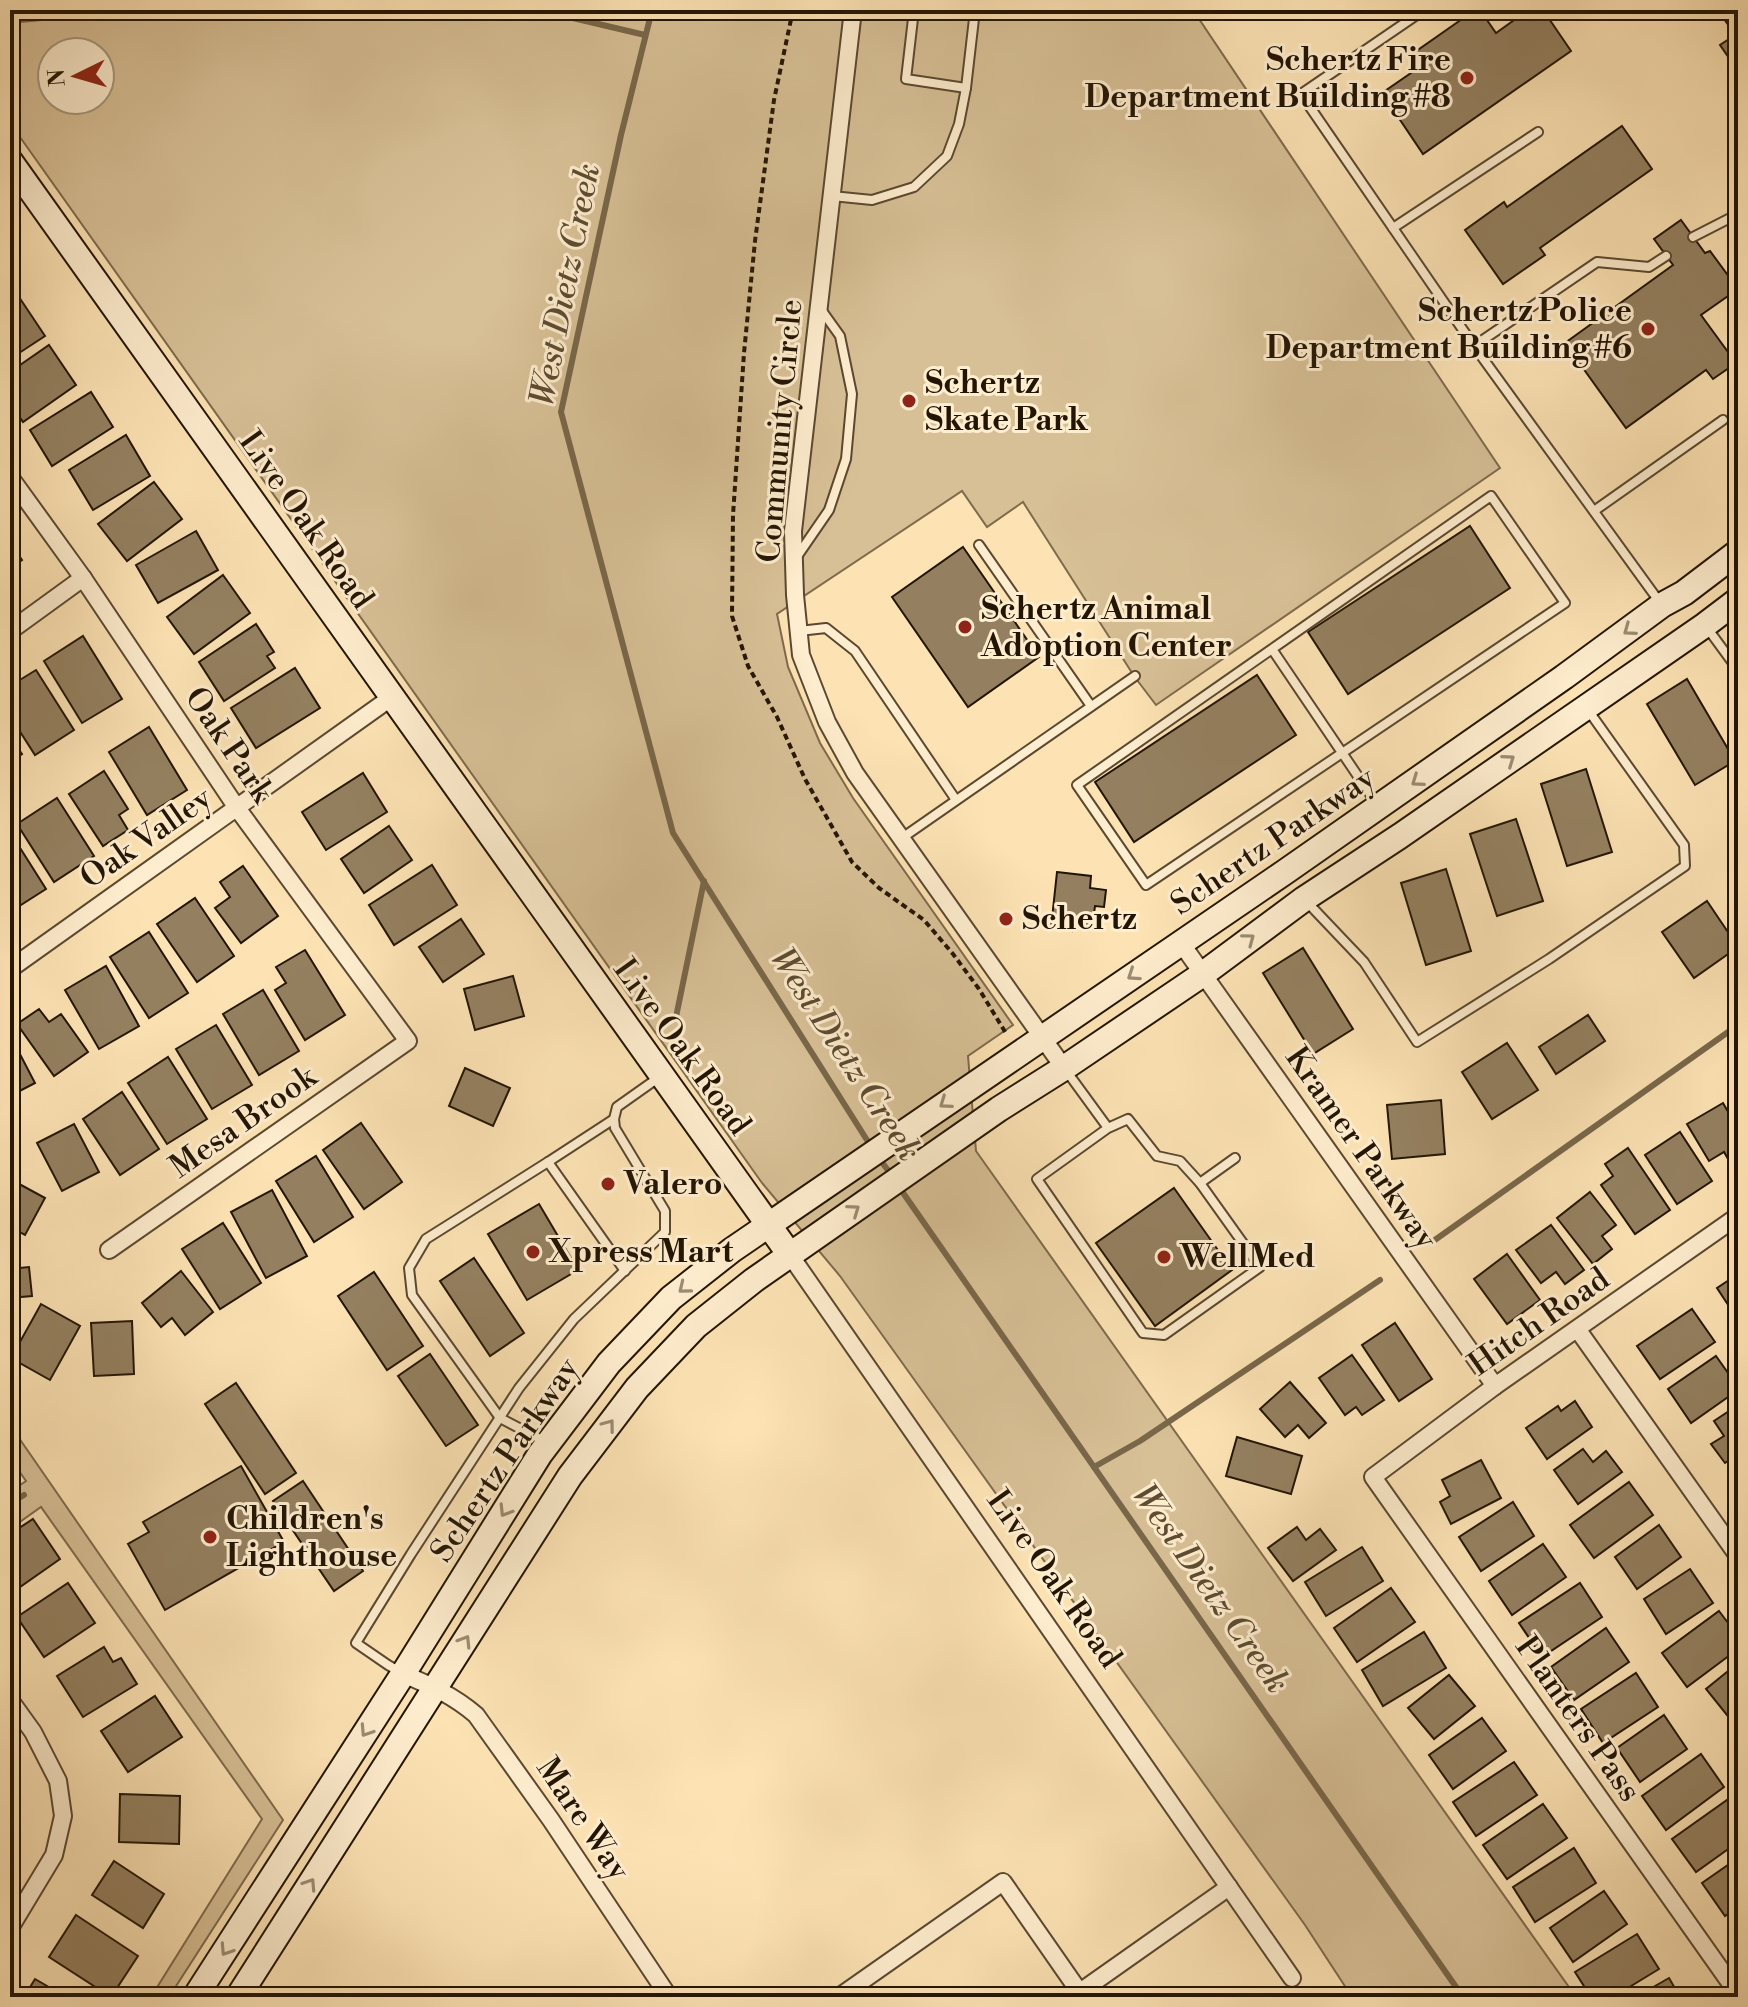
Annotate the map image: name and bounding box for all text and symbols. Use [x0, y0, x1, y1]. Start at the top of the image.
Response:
north arrow [36, 36, 116, 116]
place label: Schertz Fire Department Building #8 [1084, 40, 1451, 117]
text: N [43, 67, 72, 87]
marker: Schertz Fire Department Building #8 [1458, 69, 1476, 87]
water label: West Dietz Creek [522, 160, 610, 410]
place label: Schertz Police Department Building #6 [1266, 291, 1632, 368]
street label: Community Circle [749, 298, 811, 564]
marker: Schertz Police Department Building #6 [1639, 320, 1657, 338]
place label: Schertz Skate Park [925, 363, 1089, 440]
marker: Schertz Skate Park [900, 392, 918, 410]
street label: Live Oak Road [230, 423, 382, 617]
place label: Schertz Animal Adoption Center [980, 589, 1232, 666]
marker: Schertz Animal Adoption Center [956, 618, 974, 636]
one-way arrow [1623, 620, 1638, 635]
street label: Oak Park [176, 679, 284, 812]
one-way arrow [1500, 755, 1514, 770]
street label: Schertz Parkway [1163, 758, 1383, 924]
one-way arrow [1411, 771, 1426, 786]
street label: Oak Valley [73, 778, 220, 898]
place label: Schertz [1022, 899, 1137, 939]
marker: Schertz [997, 910, 1015, 928]
one-way arrow [1240, 935, 1255, 949]
water label: West Dietz Creek [760, 940, 930, 1170]
street label: Live Oak Road [605, 951, 759, 1143]
one-way arrow [1128, 965, 1142, 980]
street label: Kramer Parkway [1276, 1039, 1446, 1257]
street label: Mesa Brook [162, 1056, 326, 1187]
one-way arrow [940, 1093, 954, 1108]
place label: Valero [623, 1164, 723, 1204]
marker: Valero [599, 1175, 617, 1193]
one-way arrow [846, 1205, 860, 1220]
place label: Xpress Mart [548, 1232, 734, 1272]
place label: WellMed [1179, 1237, 1315, 1277]
marker: Xpress Mart [524, 1243, 542, 1261]
marker: WellMed [1155, 1248, 1173, 1266]
street label: Hitch Road [1461, 1259, 1617, 1385]
one-way arrow [678, 1278, 693, 1292]
street label: Schertz Parkway [422, 1350, 588, 1570]
one-way arrow [599, 1419, 614, 1434]
water label: West Dietz Creek [1122, 1476, 1298, 1702]
street label: Live Oak Road [978, 1482, 1130, 1676]
place label: Children's Lighthouse [226, 1499, 397, 1576]
one-way arrow [499, 1502, 514, 1517]
marker: Children's Lighthouse [201, 1528, 219, 1546]
street label: Planters Pass [1506, 1629, 1650, 1809]
one-way arrow [456, 1635, 471, 1650]
one-way arrow [361, 1722, 376, 1737]
street label: Mare Way [527, 1750, 639, 1888]
one-way arrow [301, 1878, 316, 1893]
one-way arrow [220, 1941, 235, 1956]

